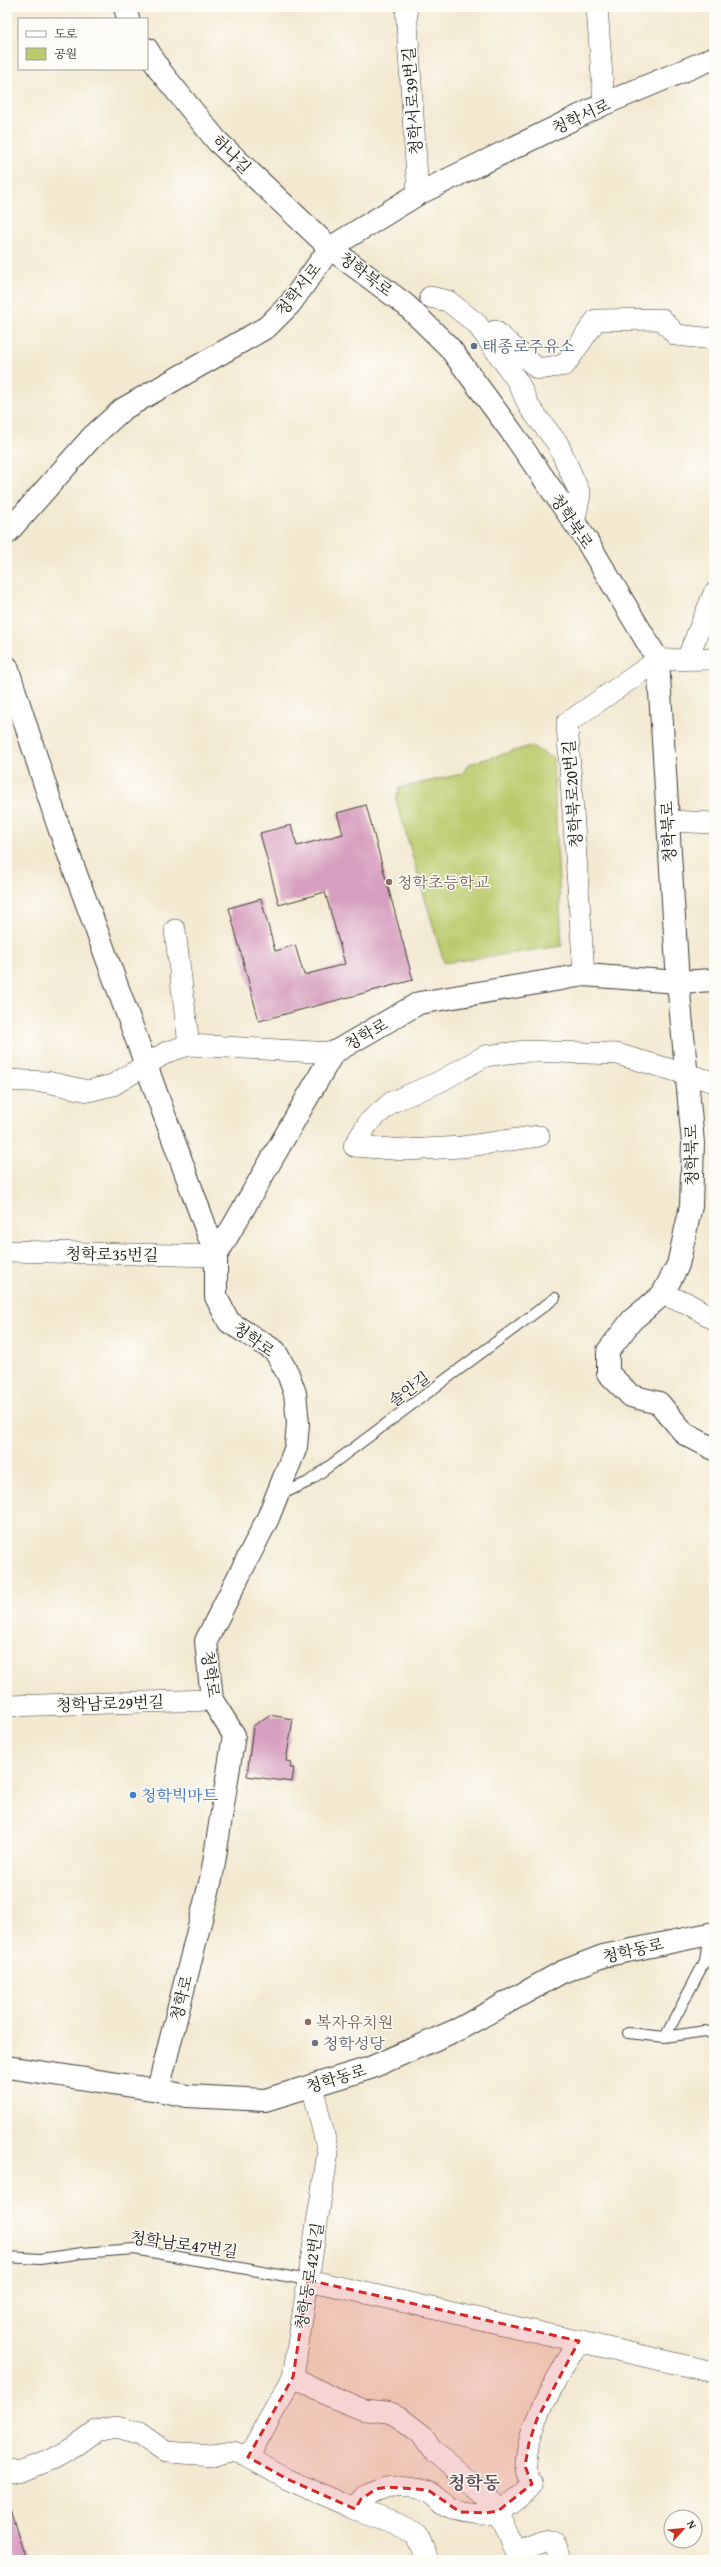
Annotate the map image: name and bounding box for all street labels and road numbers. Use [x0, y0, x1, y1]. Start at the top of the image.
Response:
street label: 청학서로39번길 [396, 46, 428, 156]
street label: 청학서로 [548, 92, 615, 140]
street label: 하나길 [207, 129, 257, 179]
street label: 청학북로 [334, 246, 398, 303]
street label: 청학서로 [270, 257, 327, 321]
street label: 청학북로 [545, 489, 600, 554]
street label: 청학북로20번길 [556, 739, 588, 849]
street label: 청학북로 [654, 800, 682, 863]
street label: 청학로 [340, 1012, 393, 1056]
street label: 청학북로 [678, 1123, 704, 1186]
street label: 청학로35번길 [65, 1241, 159, 1267]
street label: 청학로 [228, 1316, 280, 1363]
street label: 솔안길 [383, 1365, 435, 1413]
street label: 청학로 [196, 1649, 226, 1699]
street label: 청학남로29번길 [56, 1689, 164, 1717]
street label: 청학동로 [600, 1931, 666, 1969]
street label: 청학로 [164, 1972, 198, 2023]
street label: 청학동로 [303, 2057, 370, 2099]
street label: 청학동로42번길 [289, 2221, 329, 2331]
street label: 청학남로47번길 [129, 2225, 239, 2263]

